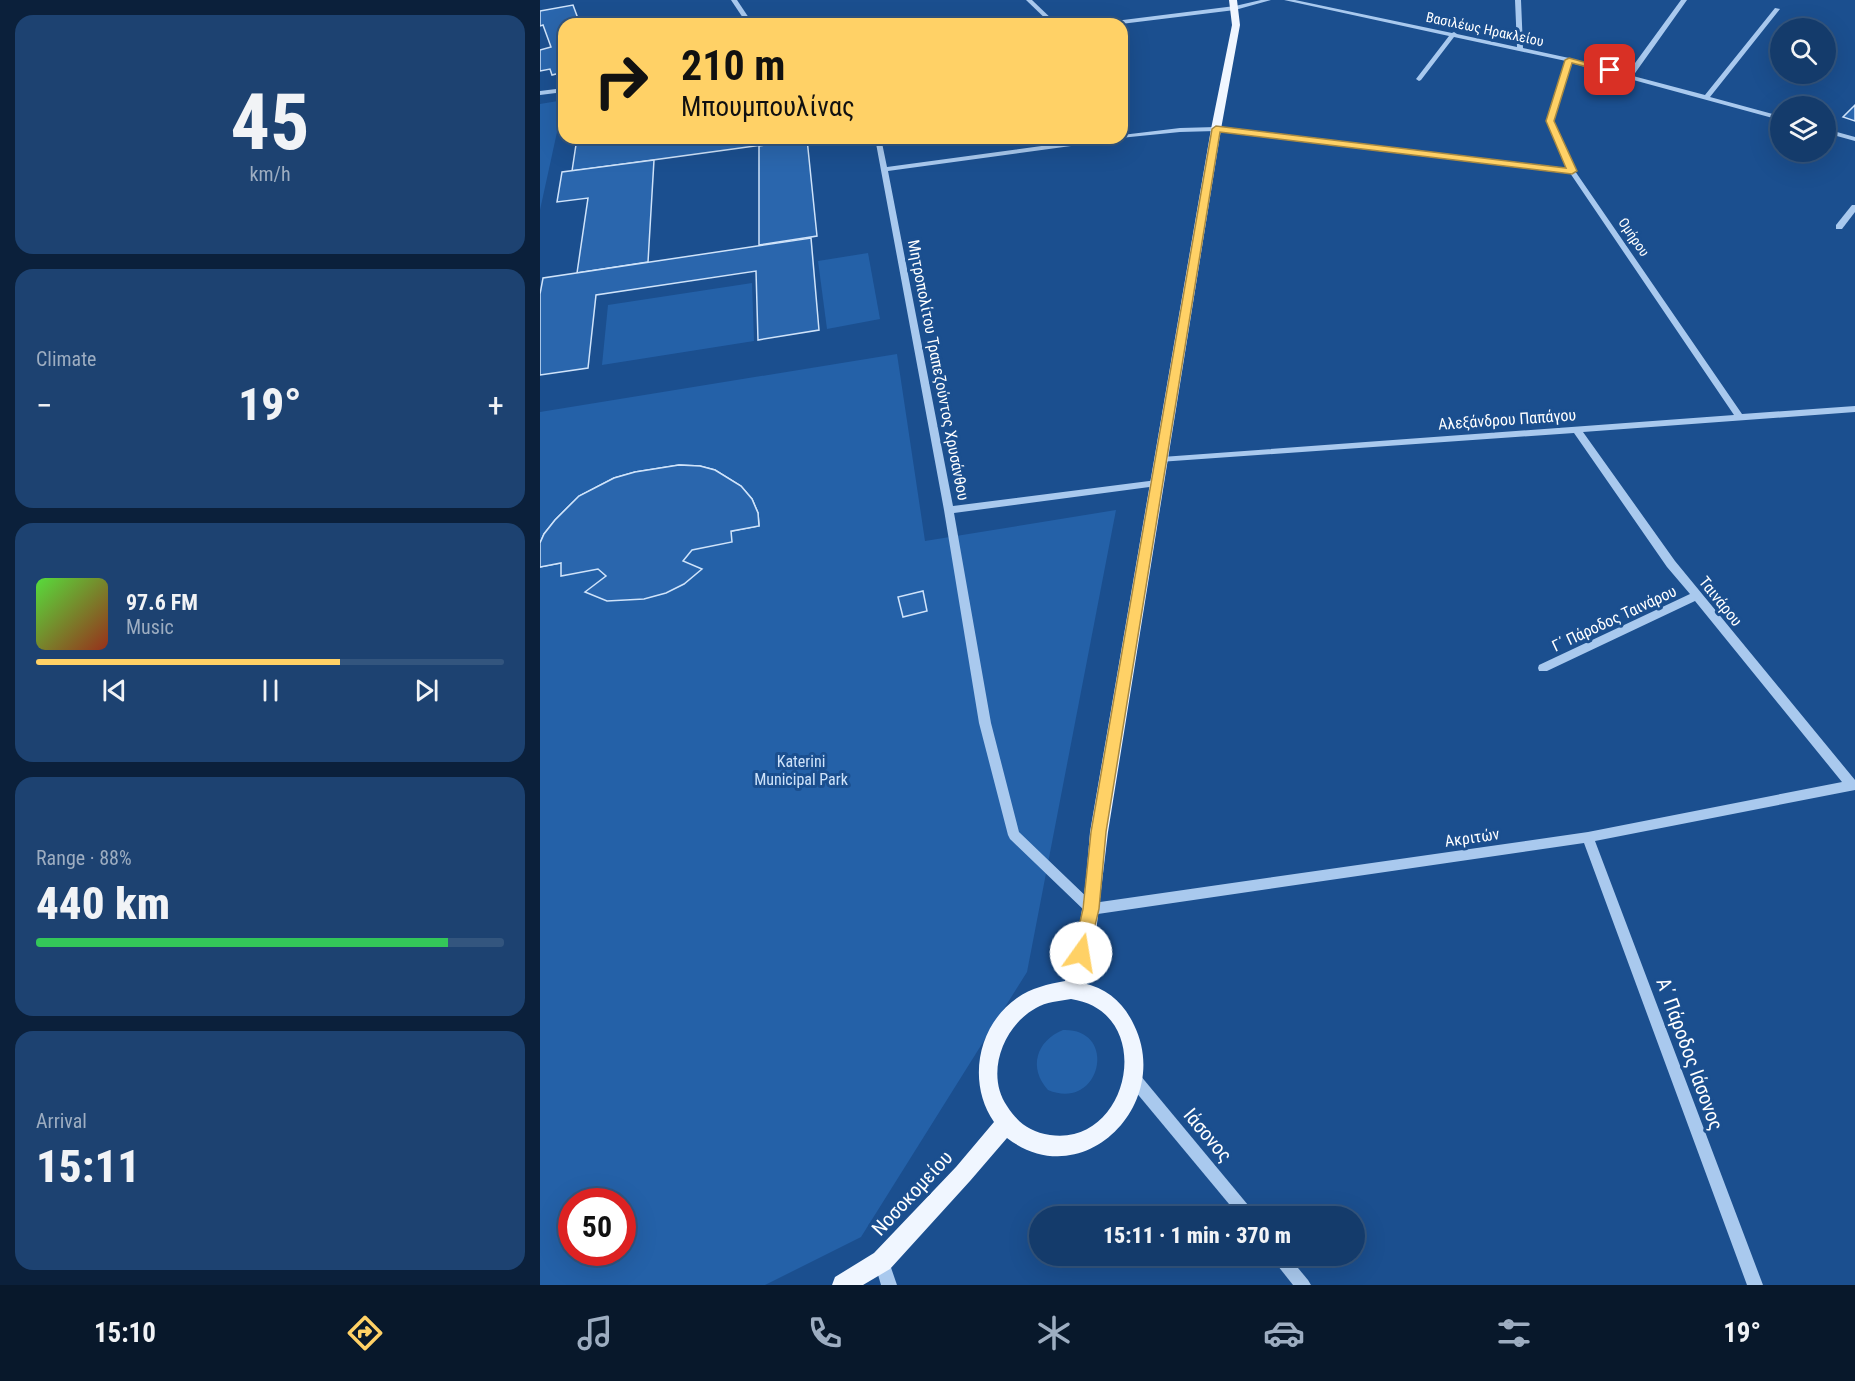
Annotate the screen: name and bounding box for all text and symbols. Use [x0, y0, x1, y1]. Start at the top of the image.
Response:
street label: Βασιλέως Ηρακλείου [1425, 9, 1546, 49]
map controls [1770, 18, 1836, 162]
button: search [1770, 18, 1836, 84]
text: 210 m [681, 41, 786, 90]
icon: right [582, 42, 660, 120]
pin [1584, 44, 1635, 95]
icon: arrive [1593, 53, 1626, 86]
text: 45 [231, 77, 309, 168]
text: Μπουμπουλίνας [681, 91, 855, 123]
button: layers [1770, 96, 1836, 162]
text: km/h [249, 162, 291, 186]
street label: Ομήρου [1615, 215, 1653, 260]
street label: Μητροπολίτου Τραπεζούντος Χρυσάνθου [904, 238, 973, 502]
text: Climate [36, 347, 96, 371]
text: 19° [238, 378, 302, 431]
text: − [36, 386, 53, 425]
text: + [488, 386, 504, 425]
street label: Αλεξάνδρου Παπάγου [1437, 405, 1577, 434]
street label: Ταινάρου [1695, 573, 1746, 630]
street label: Γ΄ Πάροδος Ταινάρου [1549, 581, 1679, 656]
text: 97.6 FM [126, 590, 198, 615]
text: Music [126, 615, 174, 639]
icon: previous [98, 674, 131, 707]
icon: pause [254, 674, 287, 707]
icon: next [410, 674, 443, 707]
park label: Katerini Municipal Park [754, 752, 849, 789]
street label: Ακριτών [1444, 824, 1501, 851]
text: Range · 88% [36, 846, 132, 870]
text: 440 km [36, 877, 170, 930]
position arrow [1049, 921, 1113, 985]
street label: Α΄ Πάροδος Ιάσονος [1651, 975, 1729, 1133]
street label: Ιάσονος [1179, 1103, 1237, 1167]
text: Arrival [36, 1109, 87, 1133]
text: 15:11 [36, 1140, 140, 1193]
street label: Νοσοκομείου [867, 1146, 957, 1240]
speed limit sign: 50 [558, 1188, 636, 1266]
text: 15:11 · 1 min · 370 m [1103, 1223, 1291, 1248]
icon: directions [344, 1312, 386, 1354]
icon: music [574, 1312, 616, 1354]
icon: phone [804, 1312, 846, 1354]
icon: climate [1033, 1312, 1075, 1354]
icon: car [1263, 1312, 1305, 1354]
icon: filters [1493, 1312, 1535, 1354]
text: 15:10 [94, 1317, 156, 1349]
text: 19° [1723, 1317, 1761, 1349]

